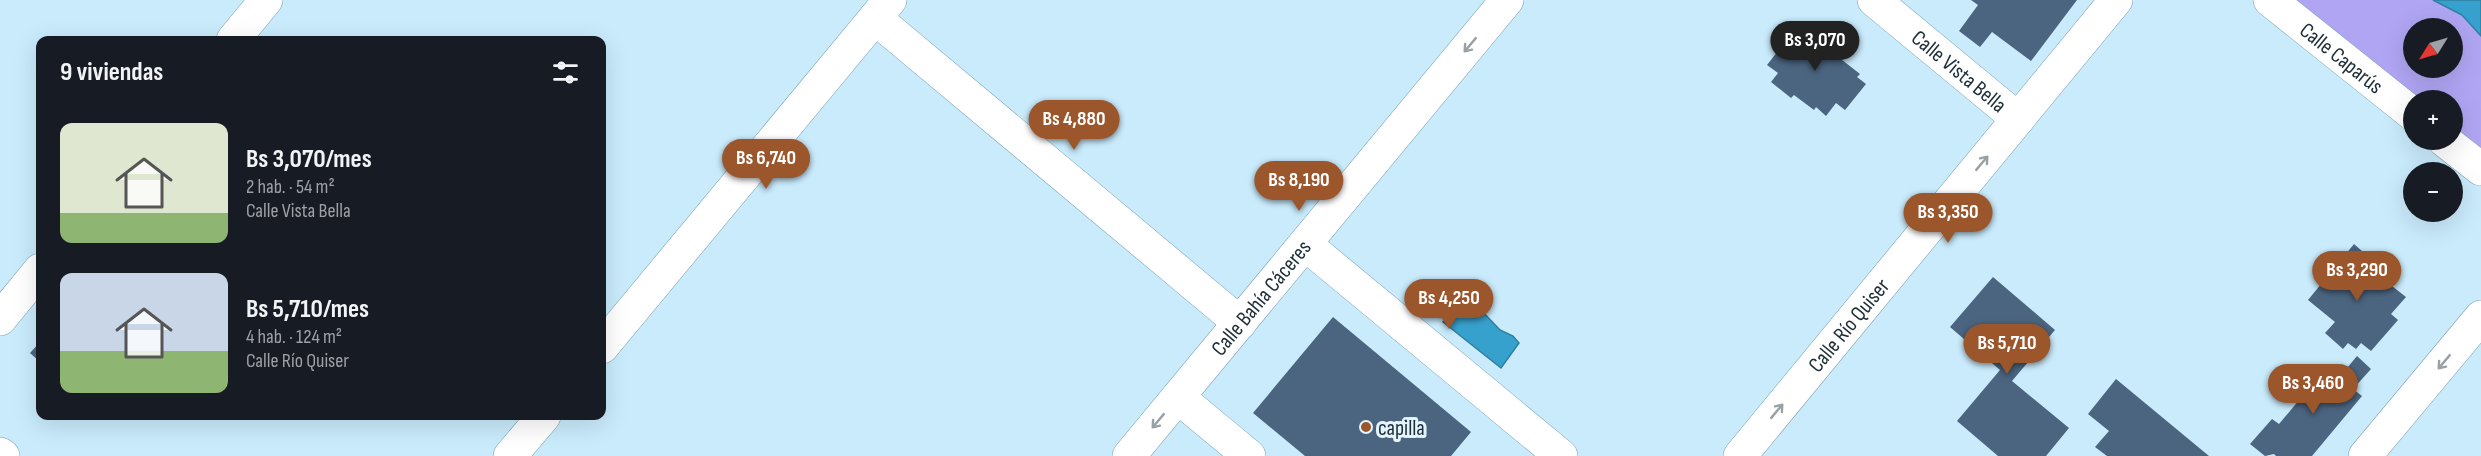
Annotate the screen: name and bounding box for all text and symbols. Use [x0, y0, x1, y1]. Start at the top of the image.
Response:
street label: Calle Caparús [2294, 17, 2388, 100]
north arrow [2403, 18, 2463, 78]
map controls [2403, 18, 2463, 222]
pin: Bs 3,070 [1753, 21, 1877, 72]
street label: Calle Vista Bella [1906, 25, 2012, 119]
text: Bs 3,070 [1784, 28, 1846, 52]
one-way arrow [1463, 37, 1477, 52]
icon: filters [549, 56, 582, 89]
text: 9 viviendas [60, 57, 163, 88]
button: + [2403, 90, 2463, 150]
pin: Bs 4,880 [1012, 100, 1136, 151]
text: Bs 4,880 [1043, 107, 1105, 131]
pin: Bs 6,740 [704, 139, 828, 190]
text: Bs 3,070/mes [246, 144, 372, 175]
text: Bs 6,740 [736, 146, 796, 170]
icon: home [108, 147, 180, 219]
one-way arrow [1975, 155, 1988, 171]
pin: Bs 8,190 [1237, 161, 1361, 212]
button: − [2403, 162, 2463, 222]
text: Bs 8,190 [1268, 168, 1330, 192]
text: 2 hab. · 54 m² [246, 175, 335, 199]
pin: Bs 3,350 [1886, 193, 2010, 244]
text: Calle Vista Bella [246, 199, 351, 223]
text: Bs 3,350 [1918, 200, 1978, 224]
street label: Calle Bahía Cáceres [1206, 235, 1317, 362]
pin: Bs 3,290 [2295, 251, 2419, 302]
text: Bs 3,290 [2326, 258, 2388, 282]
street label: Calle Río Quiser [1803, 273, 1896, 378]
pin: Bs 4,250 [1387, 279, 1511, 330]
text: Bs 4,250 [1418, 286, 1480, 310]
text: Bs 5,710/mes [246, 294, 369, 325]
icon: home [108, 297, 180, 369]
pin: Bs 5,710 [1945, 324, 2069, 375]
text: 4 hab. · 124 m² [246, 325, 342, 349]
text: Bs 5,710 [1977, 331, 2037, 355]
text: Calle Río Quiser [246, 349, 349, 373]
one-way arrow [2437, 353, 2450, 369]
pin: Bs 3,460 [2251, 364, 2375, 415]
text: Bs 3,460 [2282, 371, 2344, 395]
one-way arrow [1771, 403, 1784, 419]
one-way arrow [1151, 413, 1164, 429]
place label: capilla [1378, 415, 1425, 442]
marker: capilla [1359, 420, 1373, 434]

